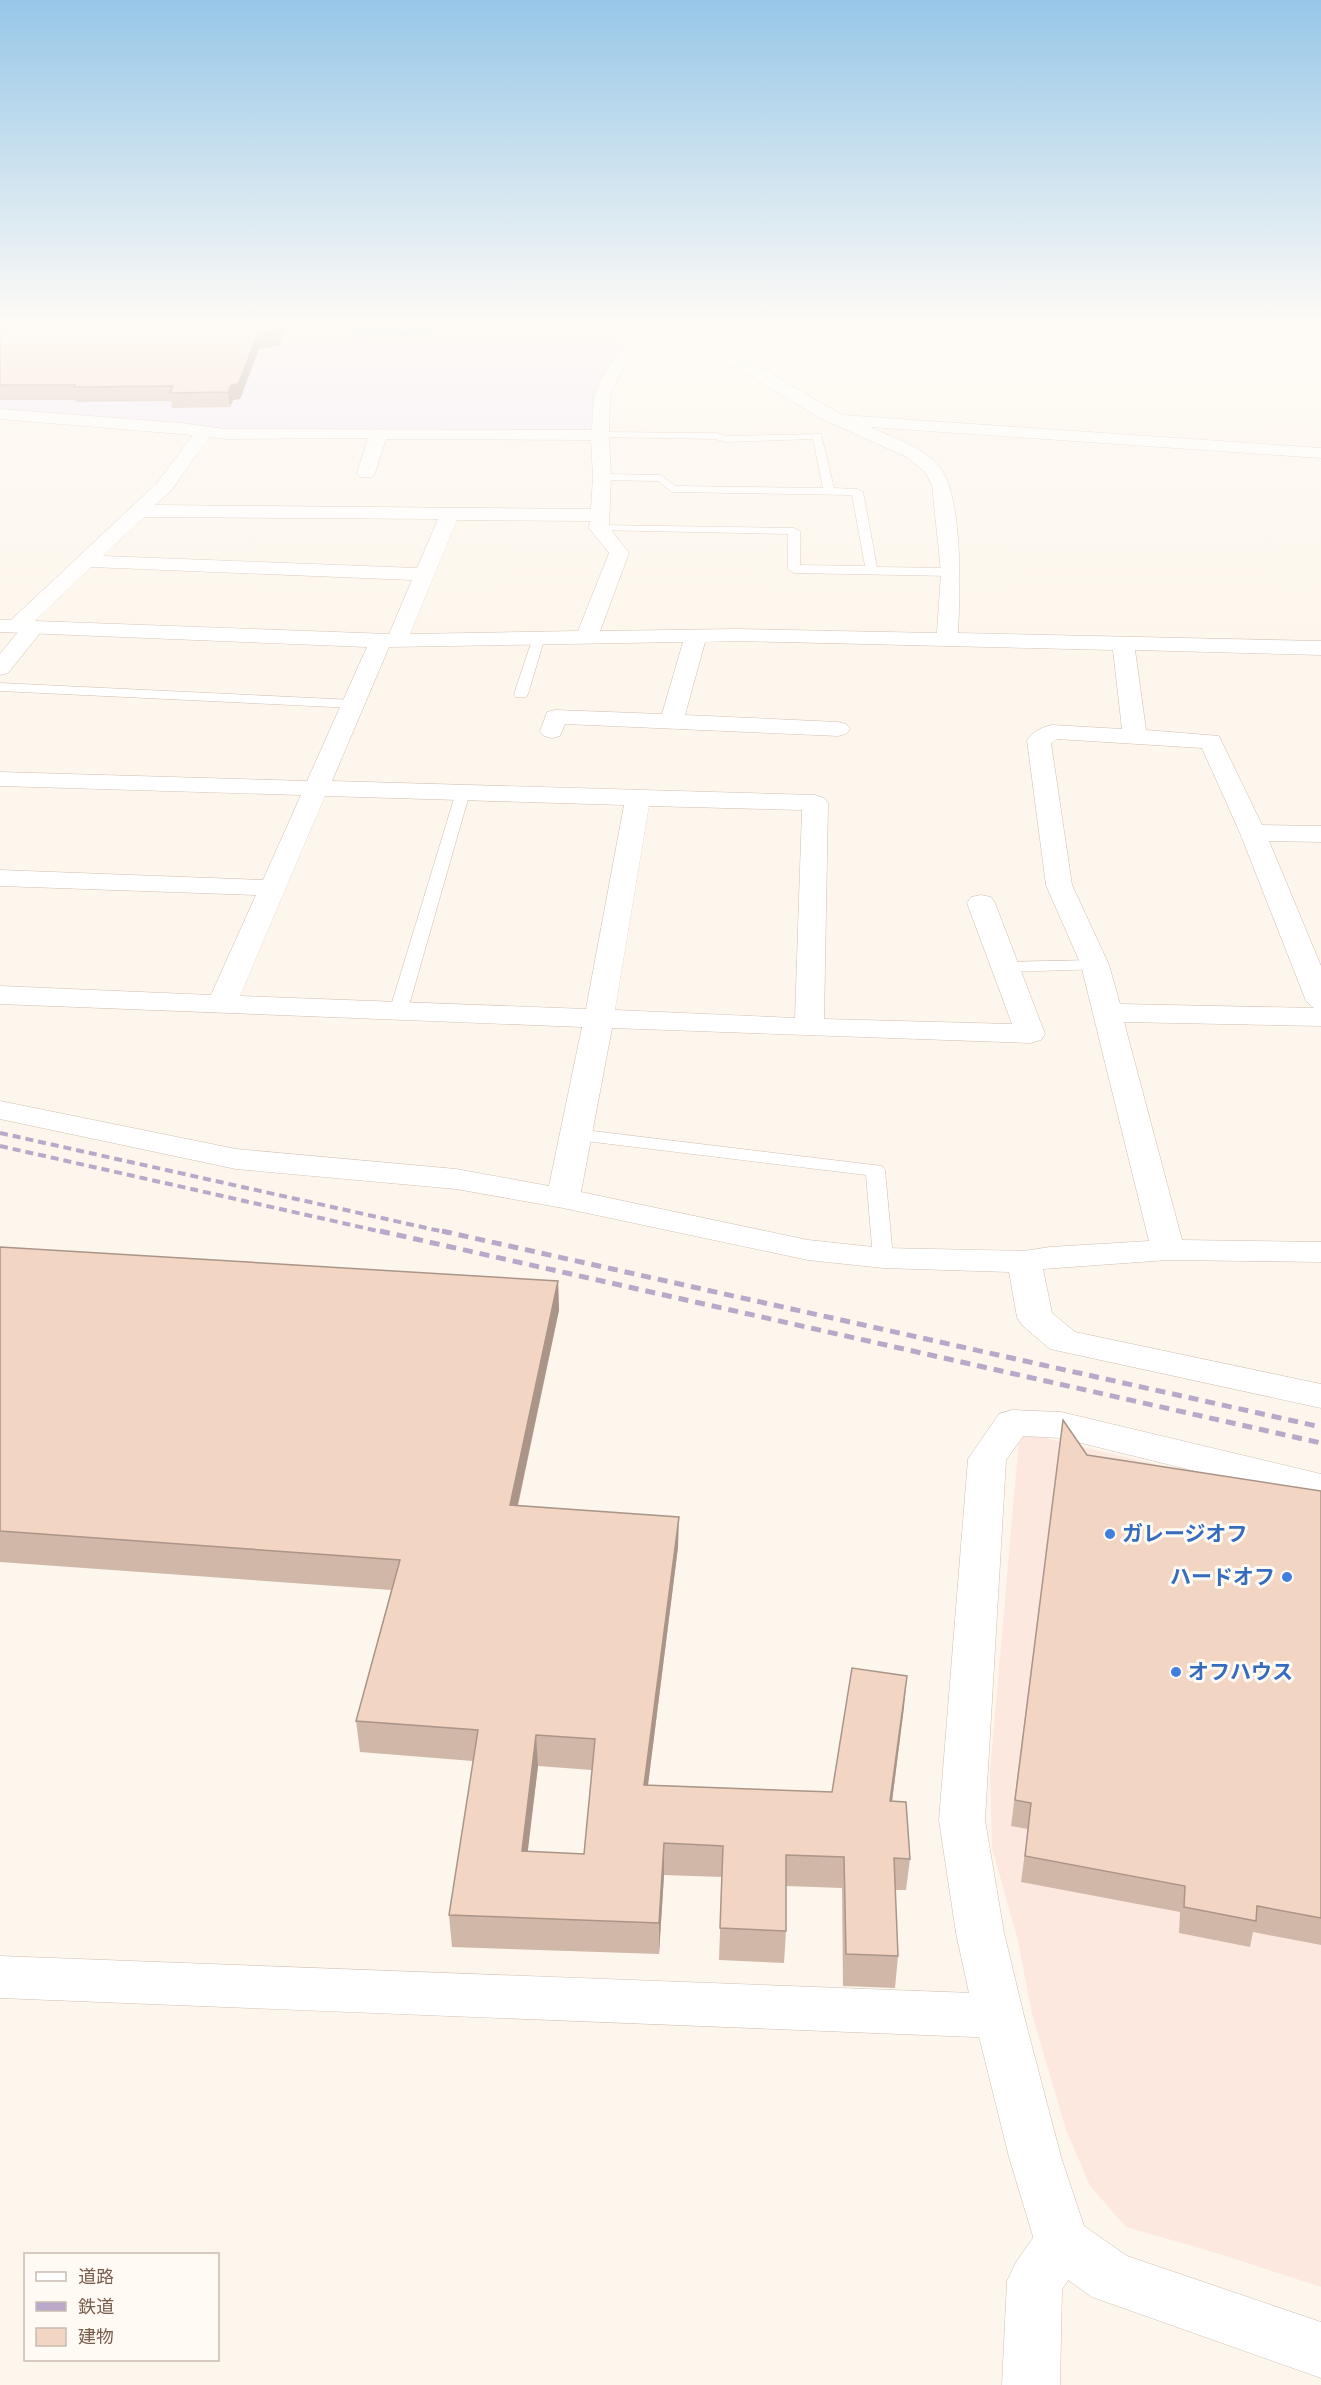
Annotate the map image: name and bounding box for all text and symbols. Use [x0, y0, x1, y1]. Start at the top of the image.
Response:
place label: ガレージオフ [1122, 1520, 1248, 1548]
marker: ガレージオフ [1103, 1527, 1117, 1541]
place label: ハードオフ [1170, 1563, 1275, 1591]
marker: ハードオフ [1280, 1570, 1294, 1584]
place label: オフハウス [1188, 1658, 1293, 1686]
marker: オフハウス [1169, 1665, 1183, 1679]
legend [24, 2253, 219, 2361]
text: 道路 [78, 2265, 114, 2289]
text: 鉄道 [78, 2295, 114, 2319]
text: 建物 [78, 2325, 114, 2349]

